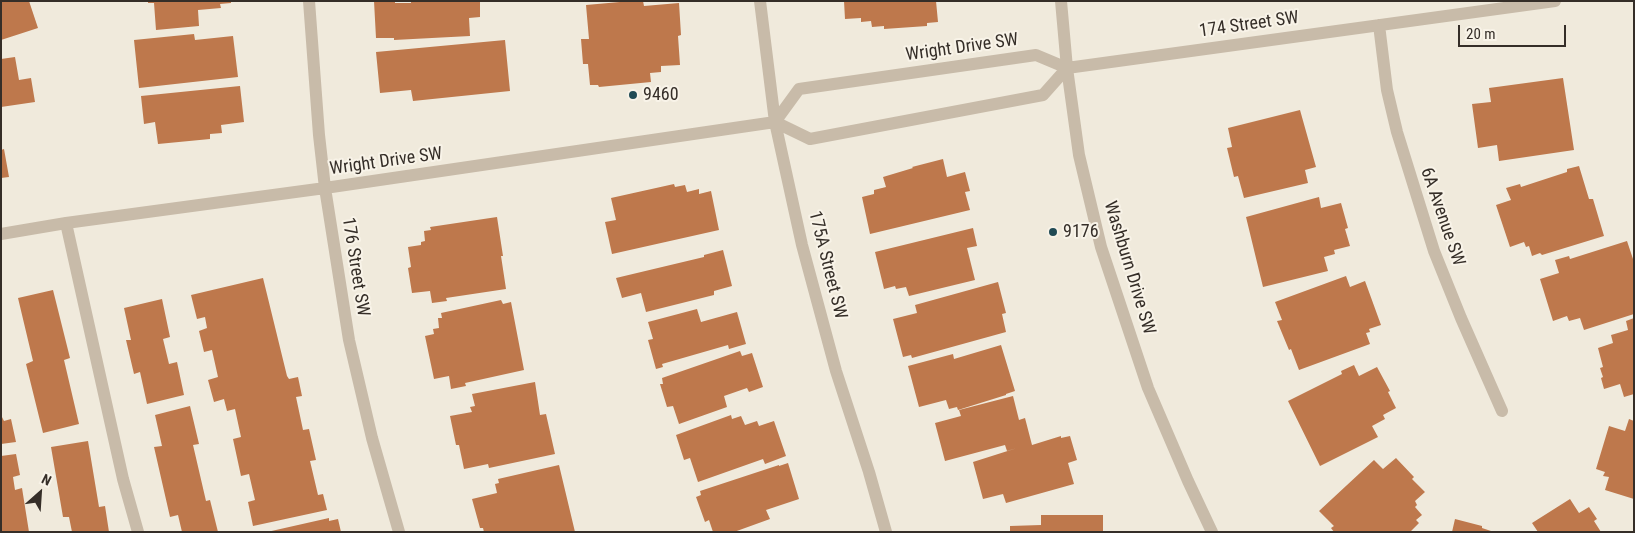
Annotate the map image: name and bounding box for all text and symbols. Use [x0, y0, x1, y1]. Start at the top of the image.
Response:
street label: 174 Street SW [1198, 7, 1300, 43]
scale bar [1460, 15, 1568, 47]
text: 20 m [1466, 25, 1496, 43]
street label: Wright Drive SW [904, 29, 1020, 67]
place label: 9460 [643, 84, 679, 106]
marker: 9460 [627, 89, 639, 101]
street label: Wright Drive SW [328, 143, 444, 181]
street label: 6A Avenue SW [1415, 165, 1469, 269]
street label: Washburn Drive SW [1099, 199, 1159, 337]
street label: 175A Street SW [803, 209, 851, 321]
street label: 176 Street SW [337, 216, 373, 318]
place label: 9176 [1063, 221, 1099, 243]
marker: 9176 [1047, 226, 1059, 238]
north arrow [15, 468, 65, 518]
text: N [39, 470, 54, 489]

